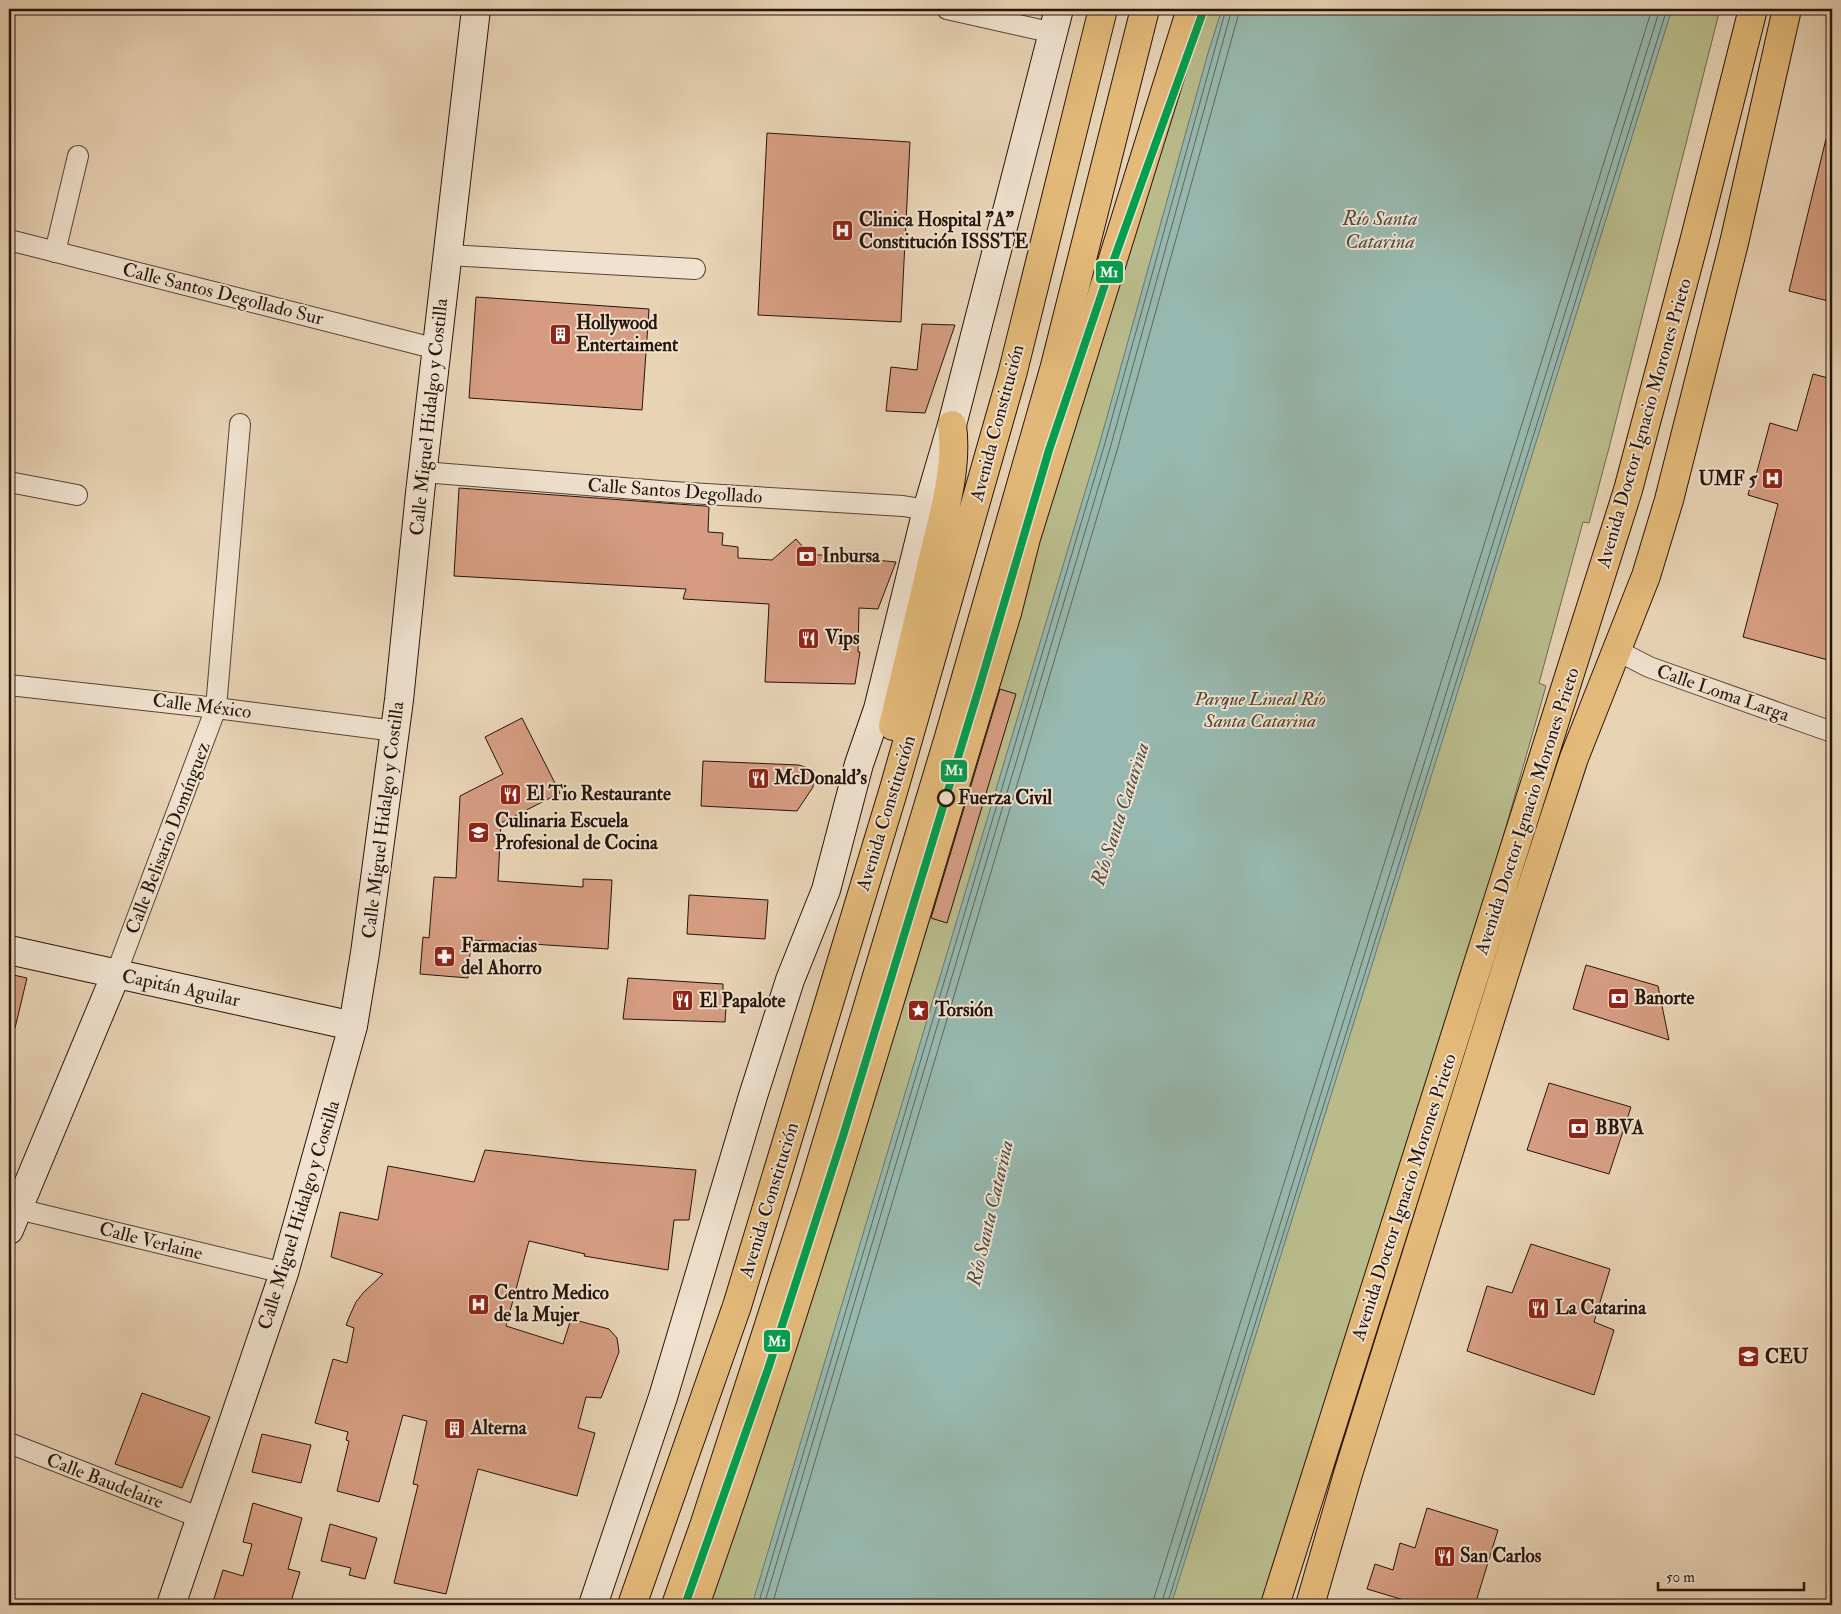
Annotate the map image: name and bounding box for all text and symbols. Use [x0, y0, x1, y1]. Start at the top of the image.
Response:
water label: Río Santa Catarina [1341, 206, 1418, 254]
place label: Clinica Hospital "A" Constitución ISSSTE [859, 208, 1029, 254]
hospital icon: Clinica Hospital "A" Constitución ISSSTE [831, 219, 855, 243]
street label: Calle Santos Degollado Sur [120, 257, 326, 331]
line badge: M1 [1095, 260, 1124, 284]
text: M1 [1099, 264, 1118, 281]
street label: Avenida Doctor Ignacio Morones Prieto [1591, 275, 1697, 572]
street label: Calle Miguel Hidalgo y Costilla [405, 297, 453, 537]
place label: Hollywood Entertaiment [576, 311, 679, 357]
building icon: Hollywood Entertaiment [548, 322, 572, 346]
street label: Avenida Constitución [964, 342, 1030, 505]
place label: UMF 5 [1698, 467, 1758, 491]
hospital icon: UMF 5 [1761, 467, 1785, 491]
street label: Calle Santos Degollado [587, 473, 763, 509]
bank icon: Inbursa [794, 544, 818, 568]
place label: Inbursa [822, 544, 881, 568]
restaurant icon: Vips [797, 626, 821, 650]
place label: Vips [824, 626, 860, 651]
street label: Calle Loma Larga [1654, 659, 1793, 727]
street label: Avenida Doctor Ignacio Morones Prieto [1469, 665, 1585, 958]
park label: Parque Lineal Río Santa Catarina [1193, 687, 1326, 733]
street label: Calle México [151, 688, 253, 724]
street label: Calle Miguel Hidalgo y Costilla [357, 700, 409, 940]
street label: Avenida Constitución [851, 732, 921, 895]
street label: Calle Belisario Domínguez [120, 739, 216, 937]
water label: Río Santa Catarina [1085, 739, 1155, 890]
line badge: M1 [940, 759, 968, 783]
text: M1 [944, 762, 963, 779]
restaurant icon: McDonald's [746, 766, 770, 790]
place label: McDonald's [773, 766, 868, 790]
restaurant icon: El Tio Restaurante [498, 782, 522, 806]
place label: El Tio Restaurante [526, 782, 671, 806]
place label: Fuerza Civil [958, 786, 1052, 810]
marker: Fuerza Civil [937, 789, 955, 807]
place label: Culinaria Escuela Profesional de Cocina [495, 809, 659, 855]
school or university icon: Culinaria Escuela Profesional de Cocina [467, 820, 491, 844]
place label: Farmacias del Ahorro [461, 934, 542, 980]
pharmacy icon: Farmacias del Ahorro [433, 945, 457, 969]
street label: Capitán Aguilar [120, 964, 242, 1013]
bank icon: Banorte [1606, 986, 1630, 1010]
place label: Banorte [1634, 986, 1694, 1010]
restaurant icon: El Papalote [671, 989, 695, 1013]
place label: El Papalote [699, 989, 786, 1014]
place icon: Torsión [907, 998, 931, 1022]
place label: Torsión [934, 998, 993, 1022]
street label: Avenida Doctor Ignacio Morones Prieto [1346, 1051, 1462, 1344]
street label: Calle Miguel Hidalgo y Costilla [253, 1097, 345, 1333]
bank icon: BBVA [1567, 1116, 1591, 1140]
place label: BBVA [1595, 1116, 1645, 1140]
street label: Avenida Constitución [734, 1119, 804, 1282]
water label: Río Santa Catarina [961, 1138, 1019, 1289]
street label: Calle Verlaine [97, 1217, 205, 1265]
place label: Centro Medico de la Mujer [494, 1281, 609, 1327]
hospital icon: Centro Medico de la Mujer [466, 1292, 490, 1316]
restaurant icon: La Catarina [1527, 1296, 1551, 1320]
place label: La Catarina [1555, 1296, 1647, 1320]
line badge: M1 [763, 1329, 791, 1353]
text: M1 [767, 1333, 786, 1350]
school or university icon: CEU [1737, 1345, 1761, 1369]
place label: CEU [1765, 1345, 1809, 1369]
building icon: Alterna [443, 1416, 467, 1440]
place label: Alterna [470, 1416, 528, 1440]
street label: Calle Baudelaire [43, 1448, 167, 1514]
restaurant icon: San Carlos [1432, 1544, 1456, 1568]
place label: San Carlos [1460, 1544, 1542, 1568]
scale bar [1658, 1559, 1805, 1591]
text: 50 m [1666, 1568, 1695, 1587]

